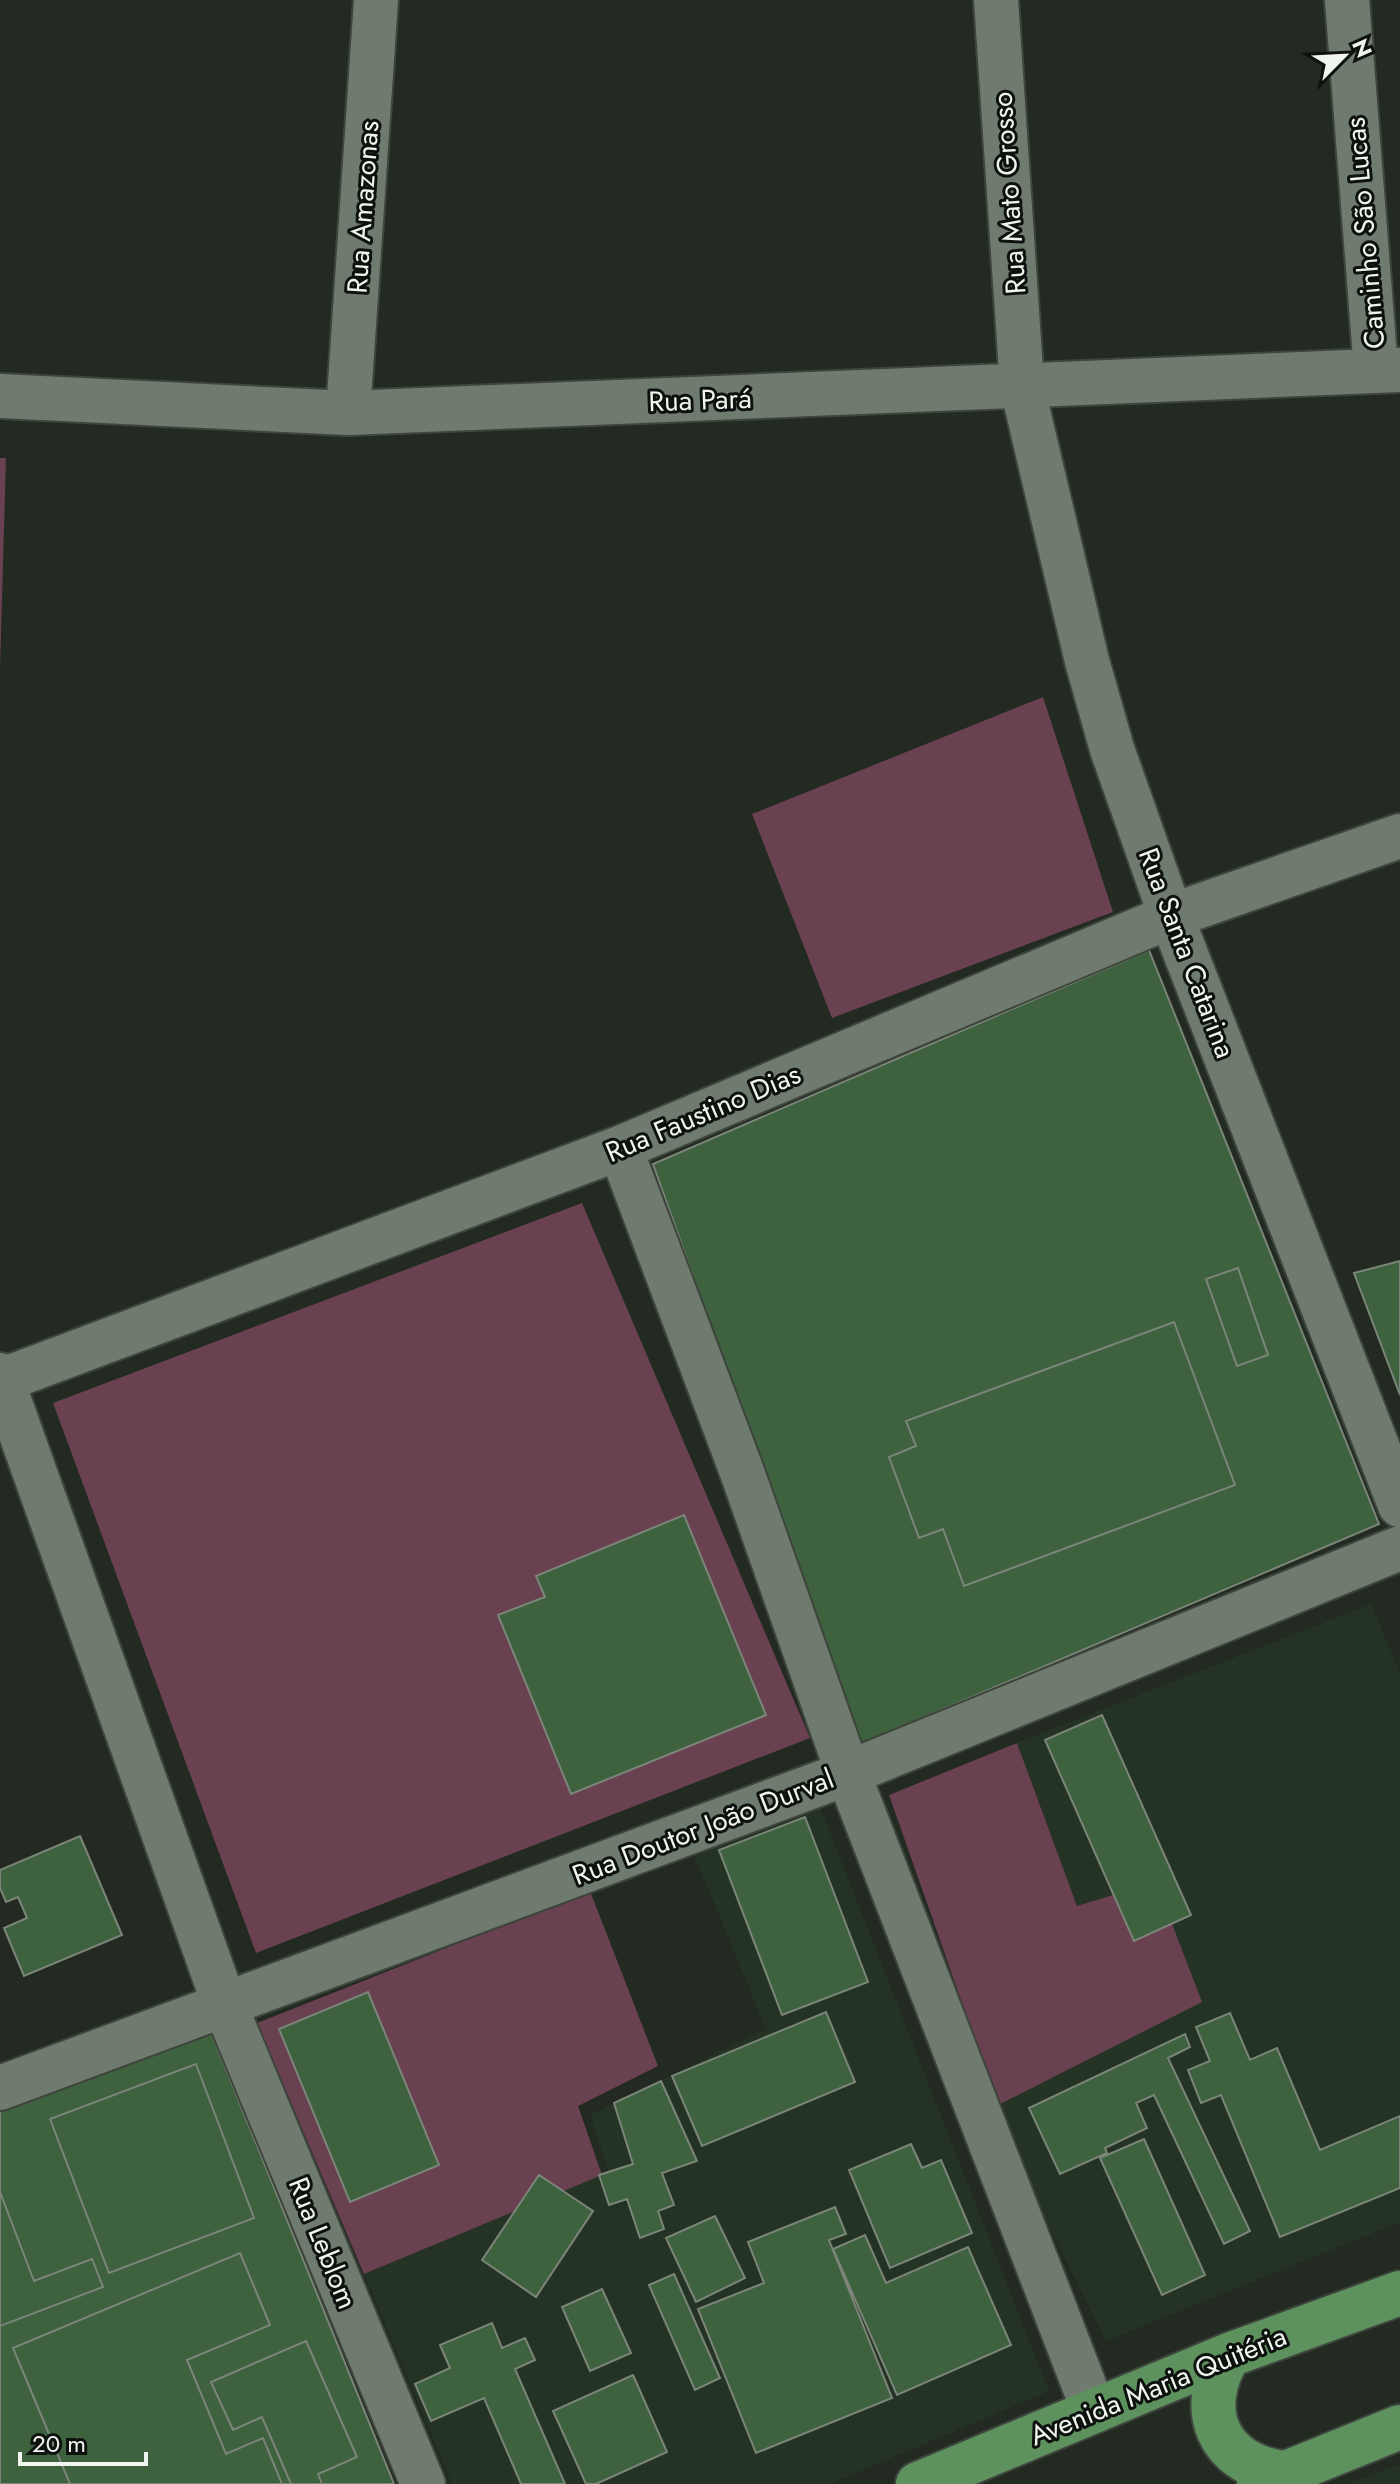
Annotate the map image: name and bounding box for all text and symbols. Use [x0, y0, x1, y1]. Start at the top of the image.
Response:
north arrow [1304, 16, 1384, 96]
text: N [1344, 33, 1380, 62]
street label: Rua Mato Grosso [981, 90, 1037, 296]
street label: Caminho São Lucas [1334, 115, 1396, 351]
street label: Rua Amazonas [337, 119, 389, 295]
street label: Rua Pará [648, 378, 752, 422]
street label: Rua Santa Catarina [1128, 842, 1246, 1064]
street label: Rua Faustino Dias [599, 1053, 807, 1173]
street label: Rua Doutor João Durval [566, 1758, 840, 1896]
street label: Rua Leblom [278, 2171, 368, 2315]
street label: Avenida Maria Quitéria [1023, 2316, 1293, 2456]
scale bar [20, 2416, 146, 2466]
text: 20 m [32, 2426, 86, 2461]

